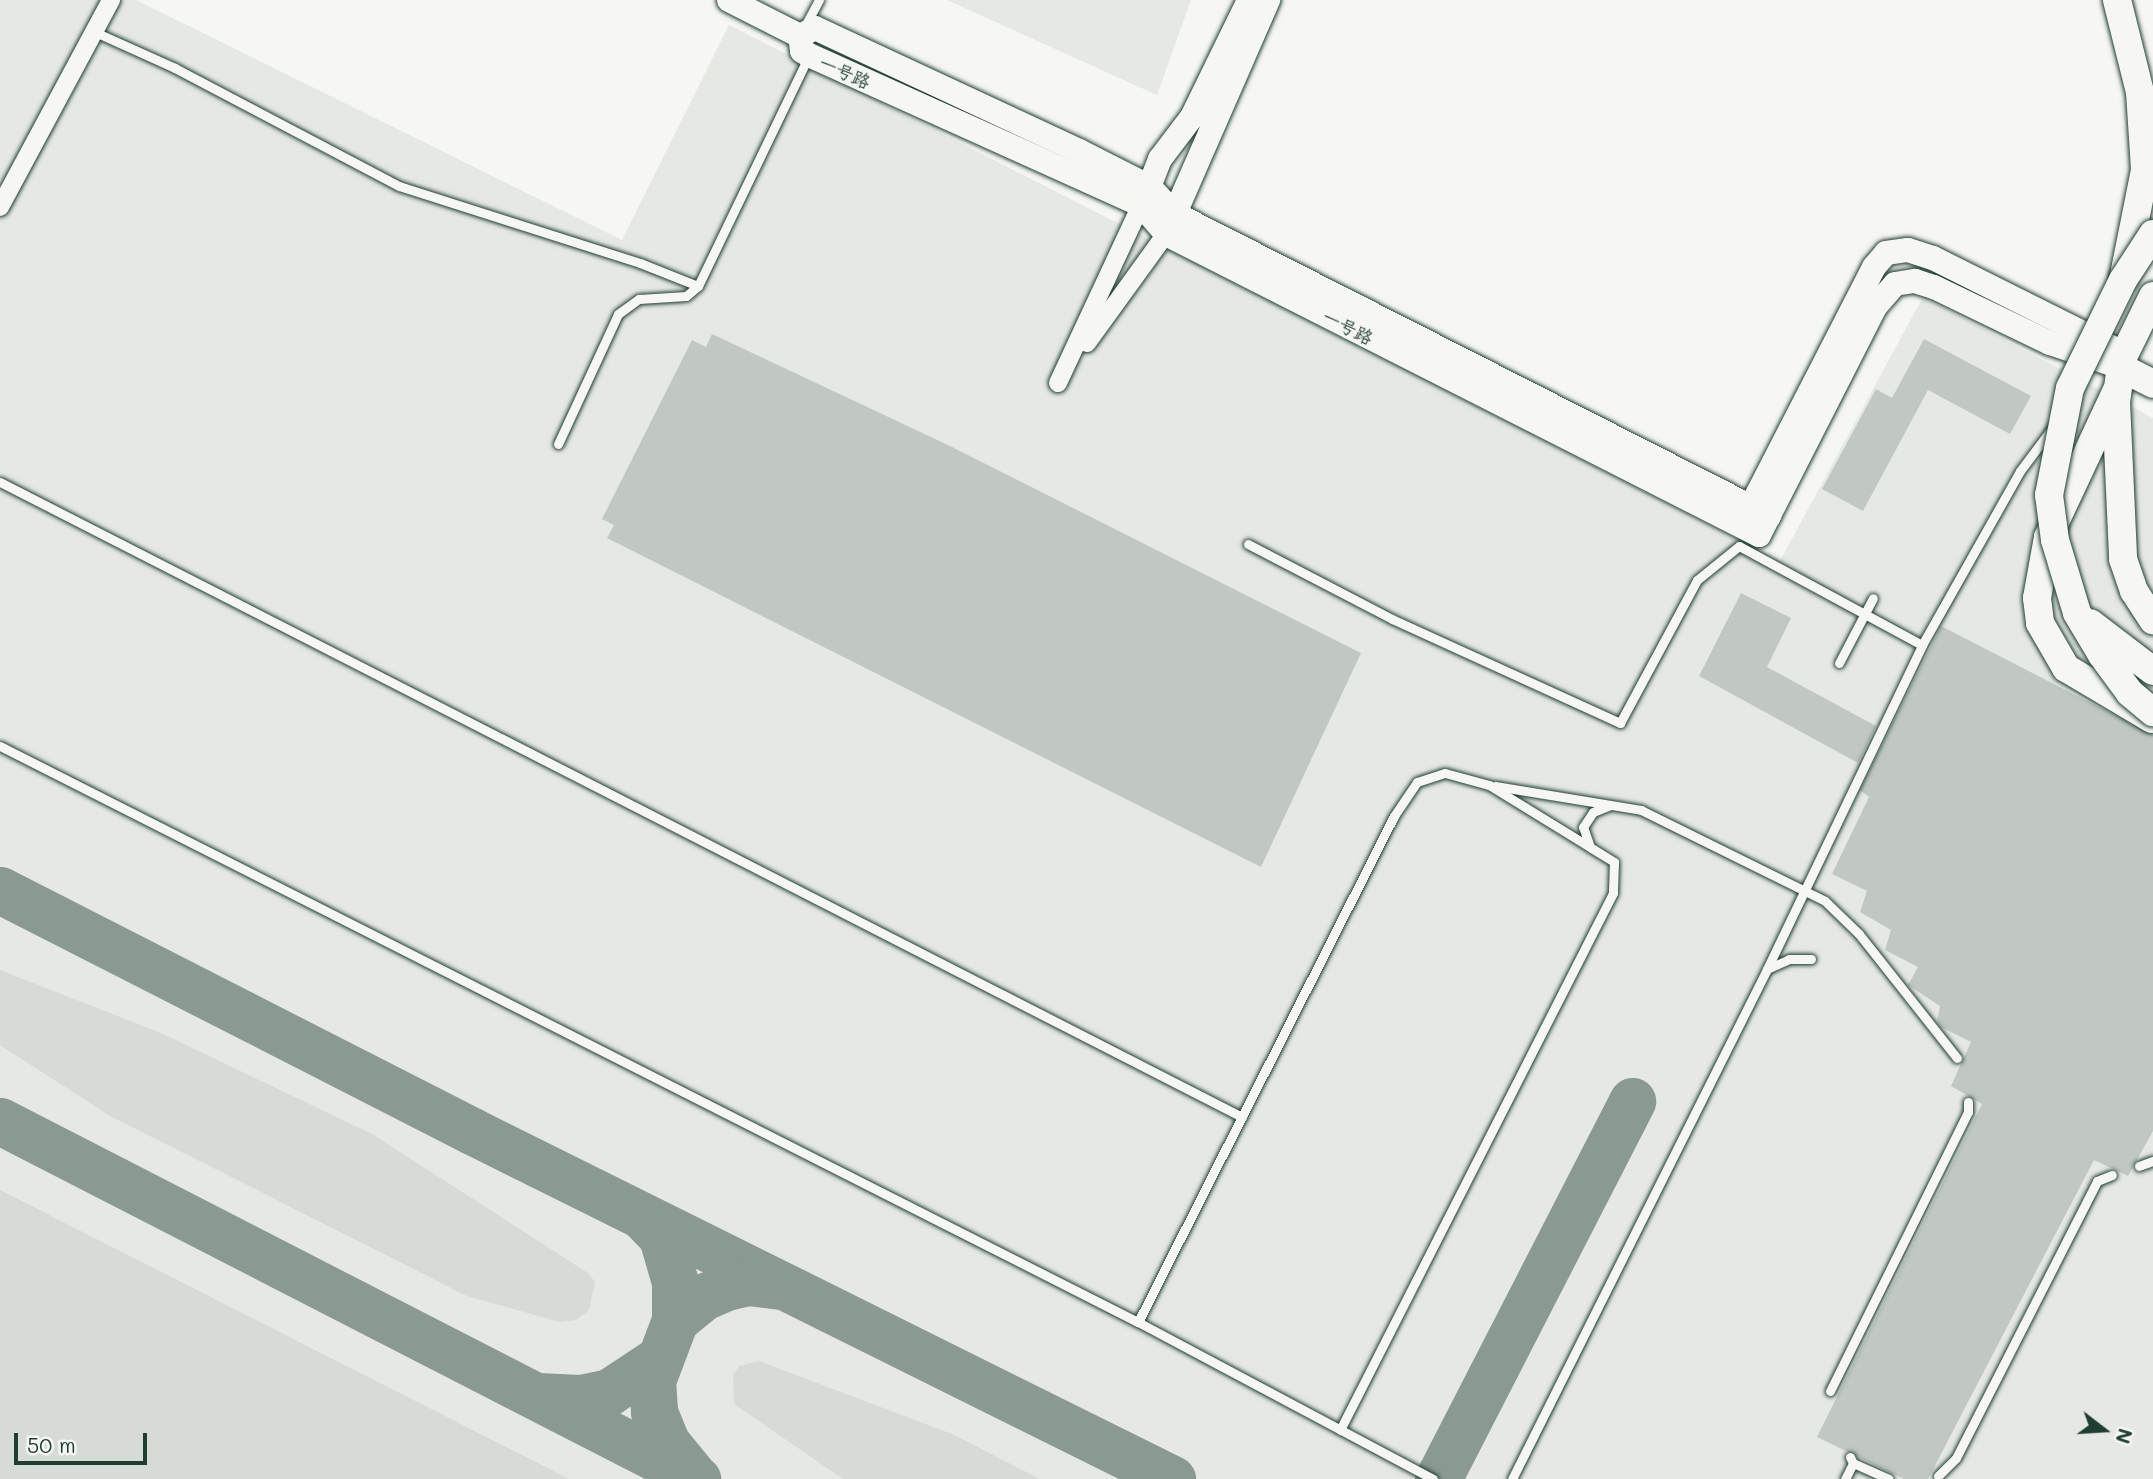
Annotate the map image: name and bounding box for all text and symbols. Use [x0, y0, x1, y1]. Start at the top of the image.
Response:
street label: 一号路 [816, 51, 874, 93]
street label: 一号路 [1319, 305, 1377, 349]
north arrow [2069, 1395, 2139, 1465]
scale bar [18, 1420, 150, 1464]
text: N [2111, 1426, 2139, 1447]
text: 50 m [27, 1431, 76, 1458]

